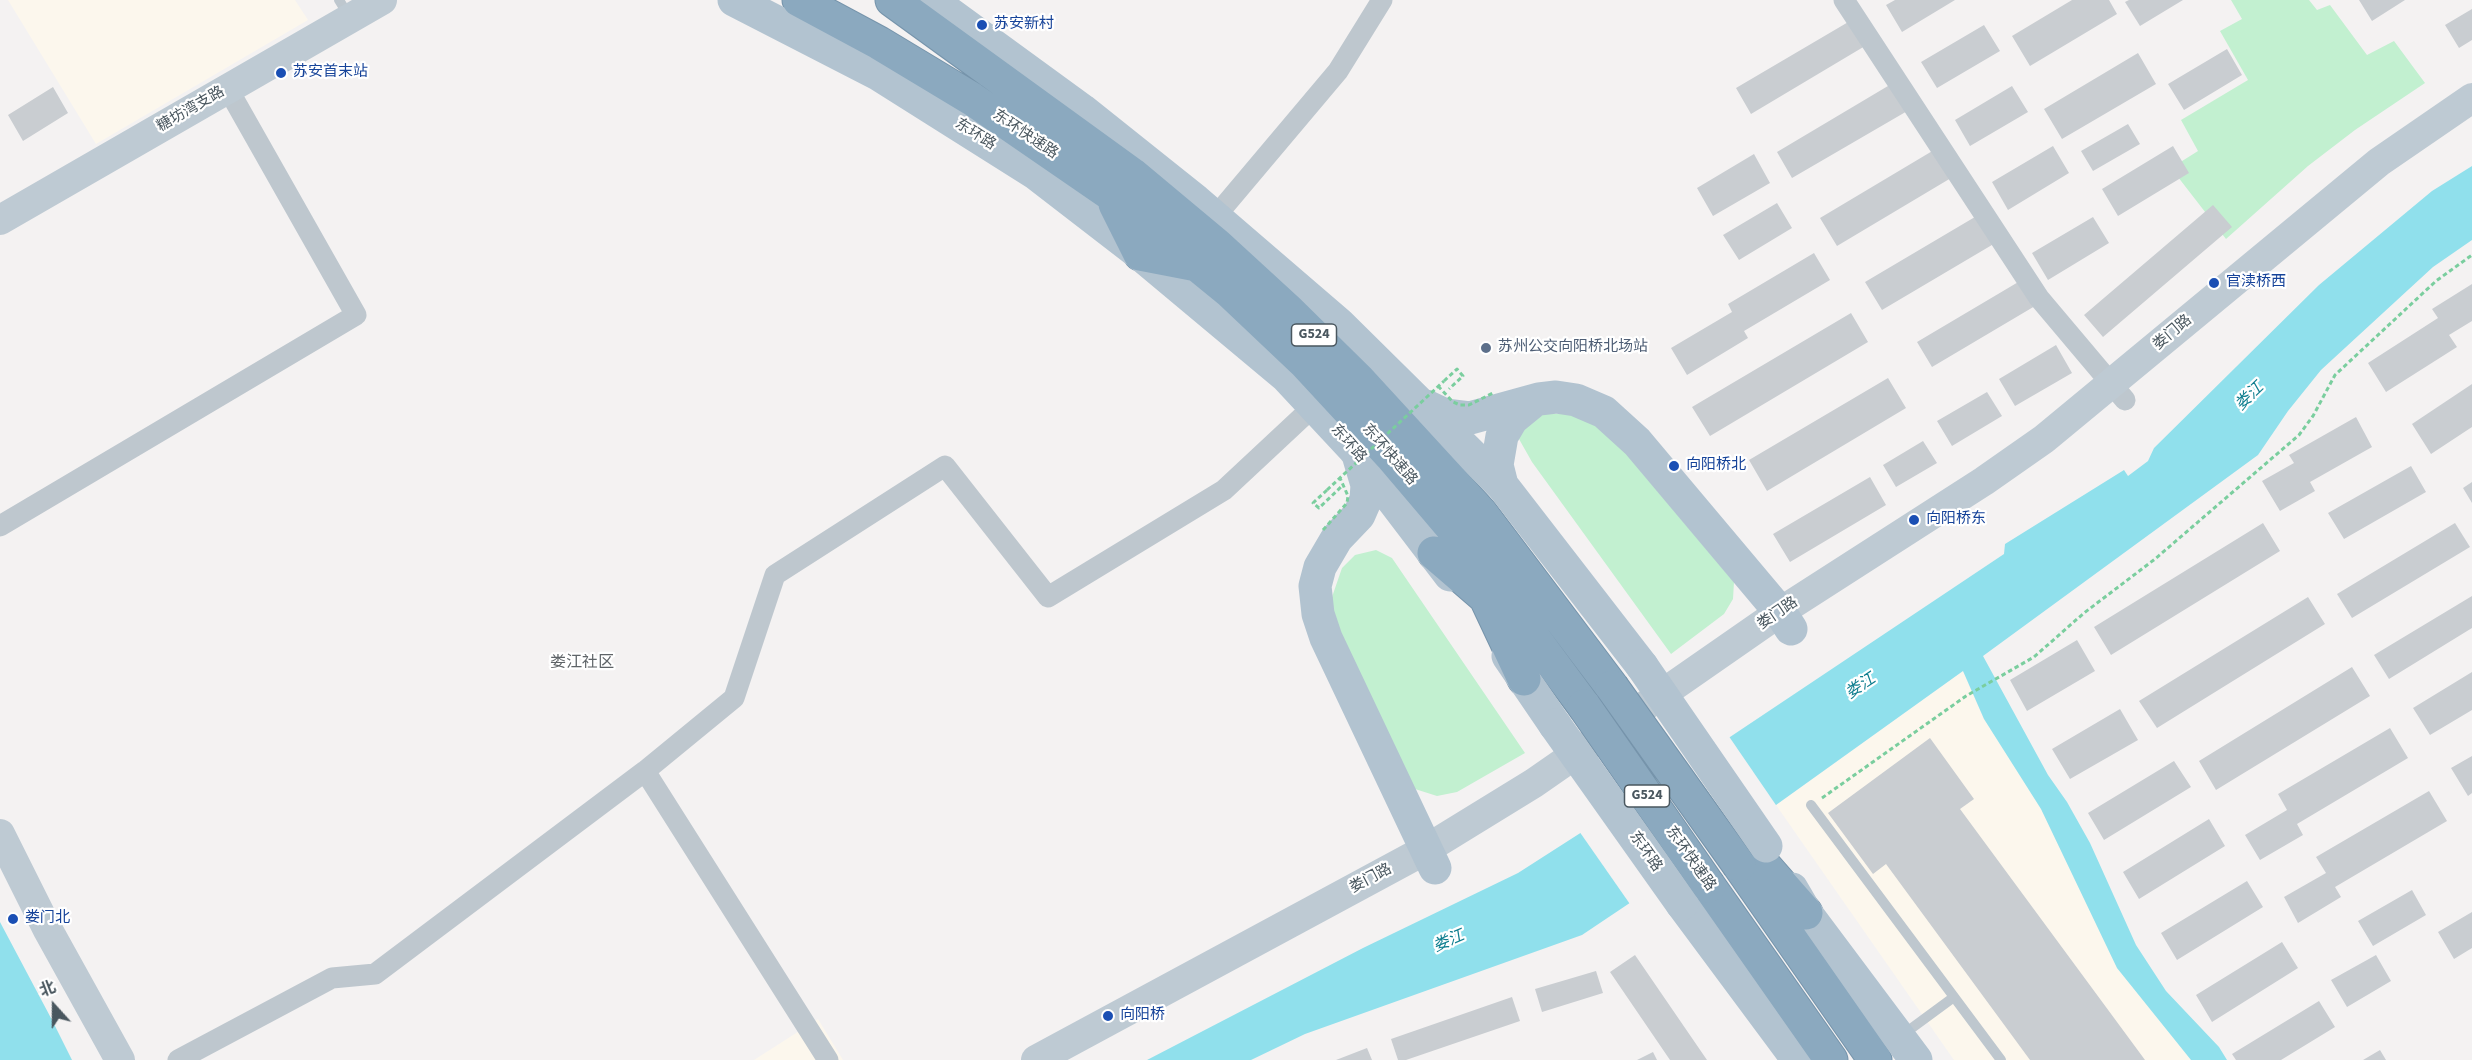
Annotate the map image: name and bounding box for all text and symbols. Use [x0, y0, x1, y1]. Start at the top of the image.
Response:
place label: 苏安新村 [994, 16, 1054, 34]
marker: 苏安新村 [975, 18, 989, 32]
place label: 苏安首末站 [293, 64, 368, 82]
marker: 苏安首末站 [274, 66, 288, 80]
street label: 糖坊湾支路 [154, 83, 228, 137]
street label: 东环快速路 [989, 107, 1061, 163]
street label: 东环路 [951, 115, 999, 155]
place label: 官渎桥西 [2226, 274, 2286, 292]
marker: 官渎桥西 [2207, 276, 2221, 290]
street label: 娄门路 [2150, 312, 2196, 354]
road number: G524 [1292, 324, 1336, 346]
place label: 苏州公交向阳桥北场站 [1498, 339, 1648, 357]
marker: 苏州公交向阳桥北场站 [1479, 341, 1493, 355]
water label: 娄江 [2232, 379, 2268, 415]
street label: 东环路 [1326, 421, 1370, 467]
street label: 东环快速路 [1358, 421, 1420, 489]
place label: 向阳桥北 [1686, 457, 1746, 475]
marker: 向阳桥北 [1667, 459, 1681, 473]
place label: 向阳桥东 [1926, 511, 1986, 529]
marker: 向阳桥东 [1907, 513, 1921, 527]
street label: 娄门路 [1754, 594, 1802, 634]
district label: 娄江社区 [550, 653, 614, 673]
water label: 娄江 [1842, 670, 1880, 704]
road number: G524 [1624, 785, 1670, 807]
street label: 东环快速路 [1661, 823, 1719, 895]
street label: 东环路 [1625, 828, 1665, 876]
street label: 娄门路 [1347, 860, 1395, 898]
place label: 娄门北 [25, 910, 70, 928]
marker: 娄门北 [6, 912, 20, 926]
water label: 娄江 [1431, 927, 1467, 957]
north arrow [24, 976, 84, 1036]
text: 北 [36, 976, 59, 1002]
place label: 向阳桥 [1120, 1007, 1165, 1025]
marker: 向阳桥 [1101, 1009, 1115, 1023]

